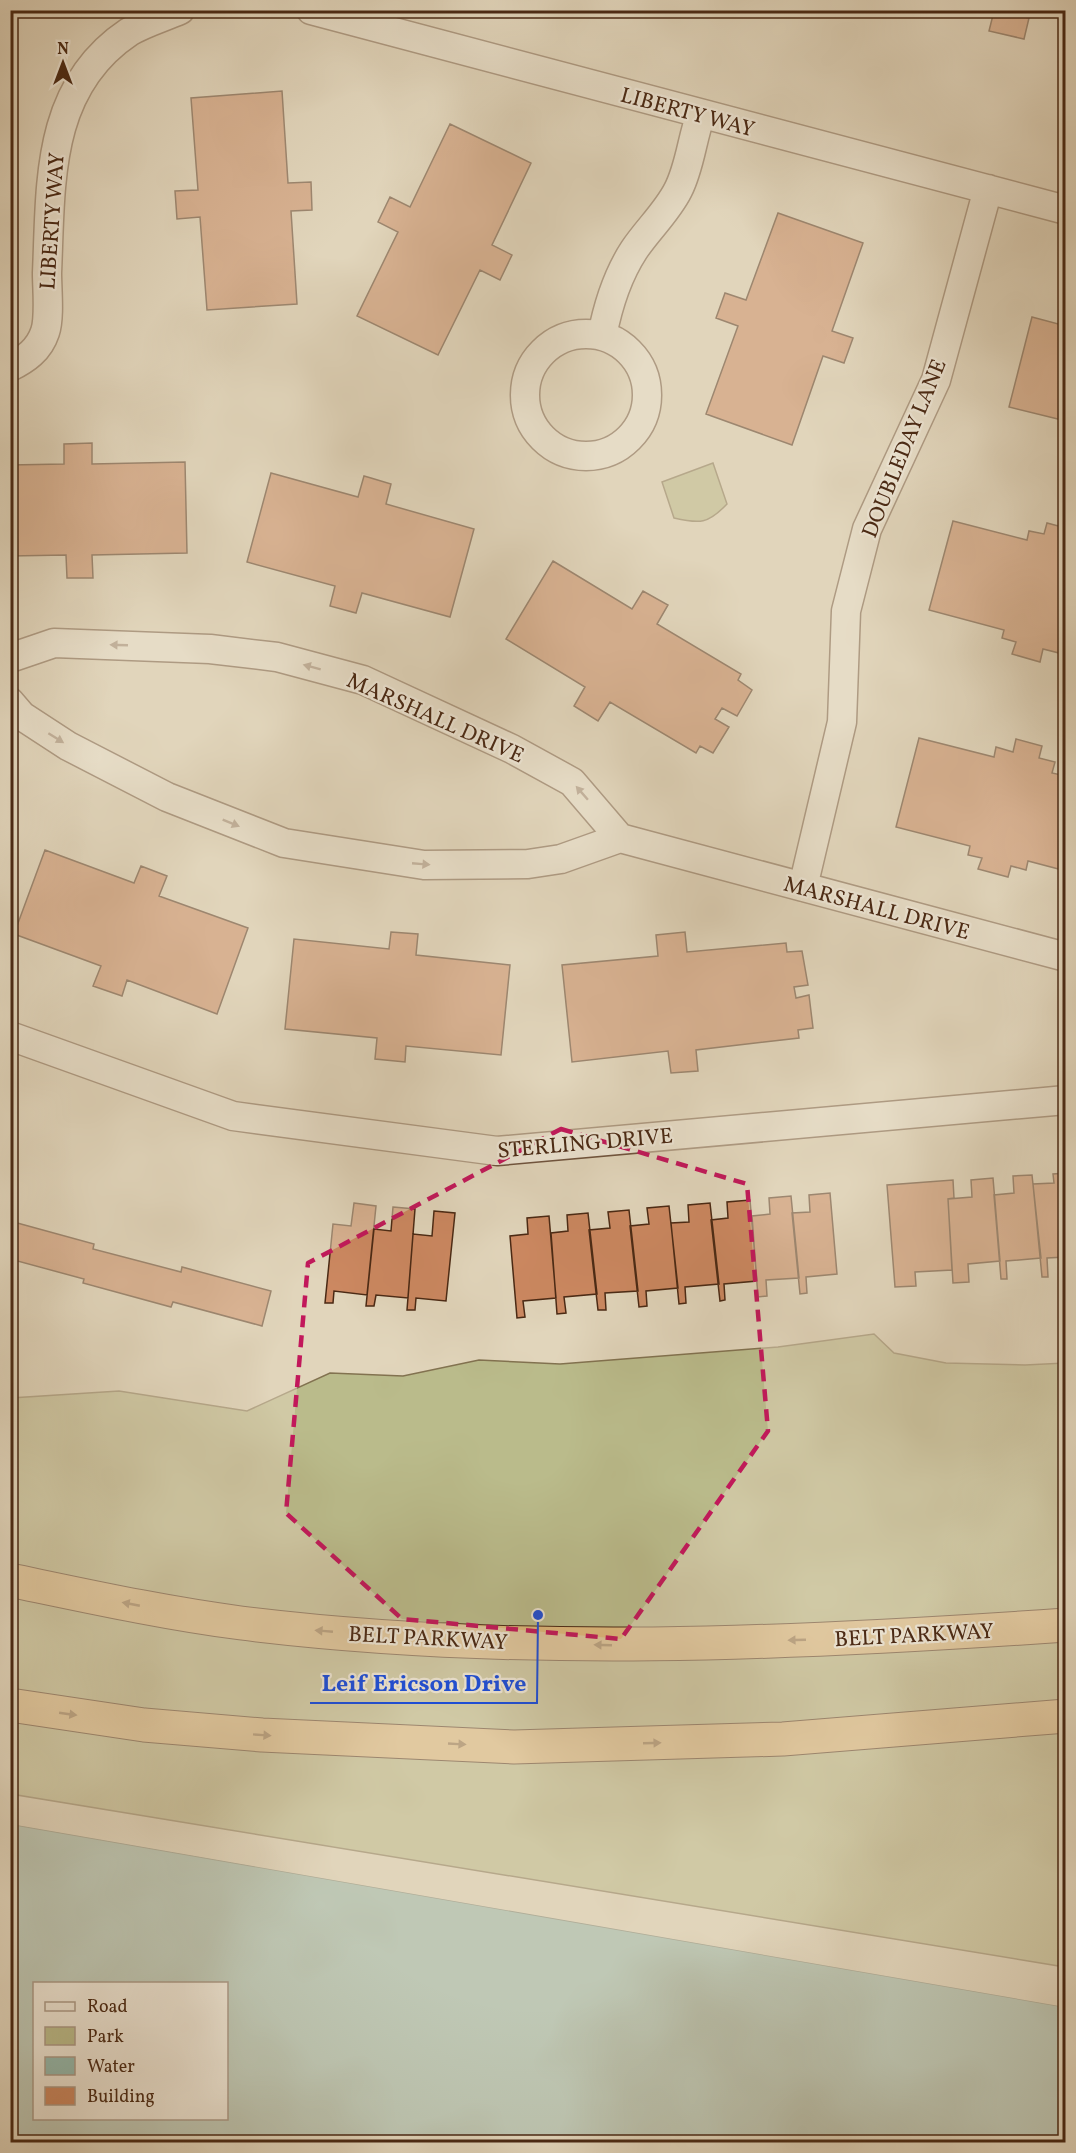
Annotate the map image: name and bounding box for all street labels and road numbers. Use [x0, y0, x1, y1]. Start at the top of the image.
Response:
street label: LIBERTY WAY [617, 81, 758, 146]
street label: LIBERTY WAY [33, 151, 74, 291]
street label: DOUBLEDAY LANE [855, 355, 955, 543]
street label: MARSHALL DRIVE [341, 666, 529, 772]
street label: MARSHALL DRIVE [780, 870, 973, 949]
street label: STERLING DRIVE [496, 1121, 674, 1168]
street label: BELT PARKWAY [834, 1617, 995, 1656]
street label: BELT PARKWAY [347, 1620, 508, 1659]

